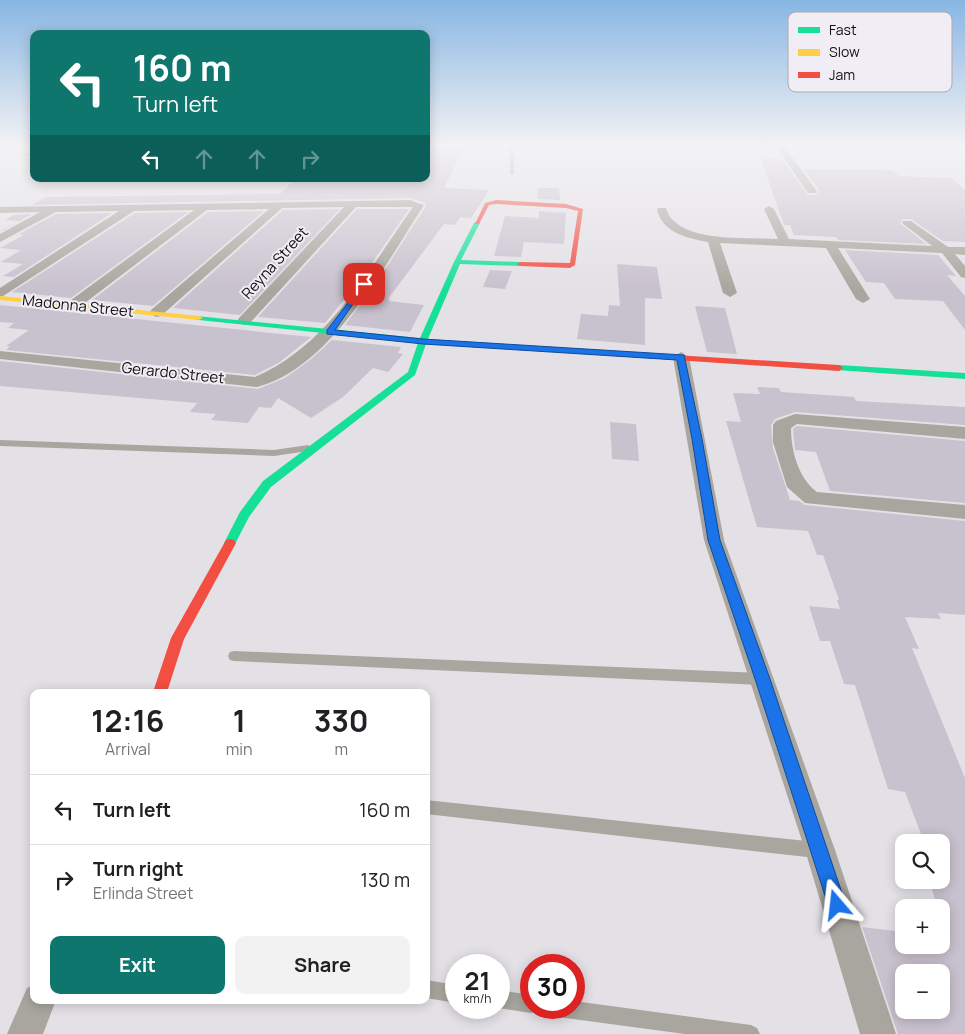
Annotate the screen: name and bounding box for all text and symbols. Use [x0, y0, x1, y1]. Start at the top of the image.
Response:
legend [788, 12, 952, 92]
text: Fast [829, 20, 857, 39]
text: Slow [829, 42, 860, 61]
text: 160 m [133, 44, 232, 92]
icon: left [50, 50, 115, 115]
text: Jam [829, 65, 855, 84]
text: Turn left [133, 89, 218, 119]
icon: left [137, 145, 165, 173]
icon: ahead [190, 145, 218, 173]
icon: ahead [243, 145, 271, 173]
icon: right [296, 145, 324, 173]
street label: Reyna Street [237, 222, 313, 303]
pin [343, 263, 385, 305]
icon: arrive [350, 270, 378, 298]
street label: Madonna Street [21, 289, 135, 322]
street label: Gerardo Street [121, 357, 225, 388]
text: 12:16 [91, 700, 164, 741]
text: 1 [233, 700, 246, 741]
text: 330 [314, 700, 369, 741]
text: Arrival [105, 738, 151, 760]
text: min [226, 738, 253, 760]
text: m [335, 738, 348, 760]
icon: left [50, 796, 78, 824]
text: Turn left [93, 797, 171, 823]
text: 160 m [359, 797, 410, 823]
map controls [895, 834, 950, 1019]
button: search [895, 834, 950, 889]
text: Turn right [93, 856, 183, 882]
icon: right [50, 866, 78, 894]
text: 130 m [361, 867, 410, 893]
position arrow [810, 878, 862, 930]
text: Erlinda Street [93, 882, 193, 904]
button: + [895, 899, 950, 954]
button: Exit [50, 936, 225, 994]
button: Share [235, 936, 410, 994]
speed limit sign: 30 [520, 954, 585, 1019]
text: 21 [465, 963, 490, 998]
button: − [895, 964, 950, 1019]
text: km/h [464, 990, 491, 1007]

